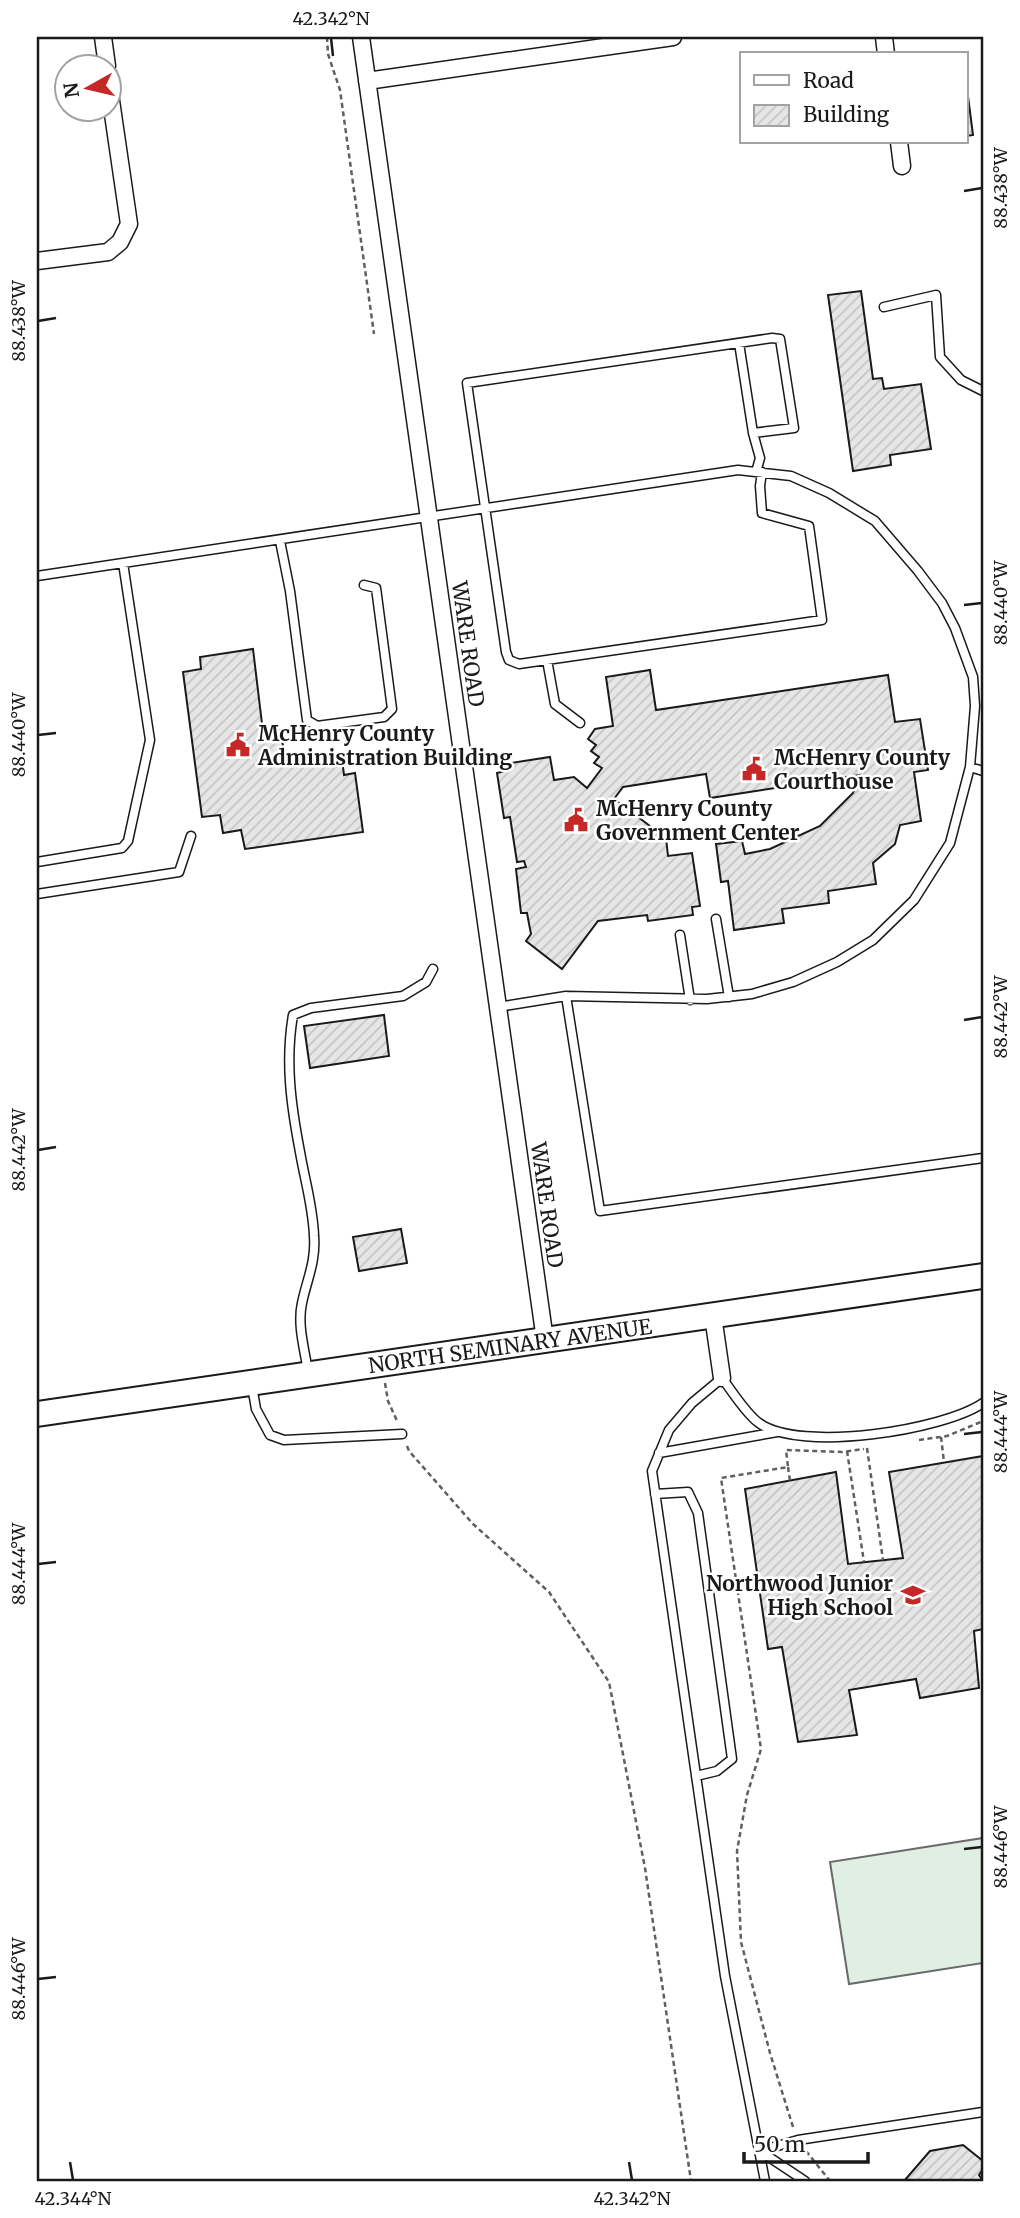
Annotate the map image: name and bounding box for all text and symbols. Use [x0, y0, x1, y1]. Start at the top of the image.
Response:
text: 42.342°N [292, 7, 370, 30]
north arrow [52, 52, 122, 122]
legend [740, 52, 968, 144]
text: Road [803, 67, 854, 94]
text: N [58, 81, 84, 99]
text: Building [803, 101, 890, 128]
text: 88.438°W [989, 146, 1012, 229]
text: 88.438°W [7, 279, 30, 362]
text: 88.440°W [989, 560, 1012, 645]
street label: WARE ROAD [446, 579, 490, 709]
text: 88.440°W [7, 692, 30, 777]
place label: McHenry County Administration Building [257, 720, 512, 771]
public building icon: McHenry County Administration Building [224, 731, 252, 759]
place label: McHenry County Courthouse [774, 744, 951, 795]
public building icon: McHenry County Courthouse [740, 755, 768, 783]
place label: McHenry County Government Center [596, 795, 800, 846]
public building icon: McHenry County Government Center [562, 806, 590, 834]
text: 88.442°W [989, 974, 1012, 1058]
text: 88.442°W [7, 1107, 30, 1191]
street label: WARE ROAD [525, 1140, 569, 1270]
street label: NORTH SEMINARY AVENUE [367, 1313, 654, 1379]
text: 88.444°W [989, 1390, 1012, 1473]
text: 88.444°W [7, 1522, 30, 1605]
place label: Northwood Junior High School [706, 1570, 893, 1621]
school or university icon: Northwood Junior High School [899, 1581, 927, 1609]
text: 88.446°W [989, 1804, 1012, 1888]
text: 88.446°W [7, 1936, 30, 2020]
scale bar [744, 2120, 868, 2164]
text: 50 m [754, 2131, 805, 2158]
text: 42.344°N [35, 2187, 111, 2210]
text: 42.342°N [593, 2187, 671, 2210]

